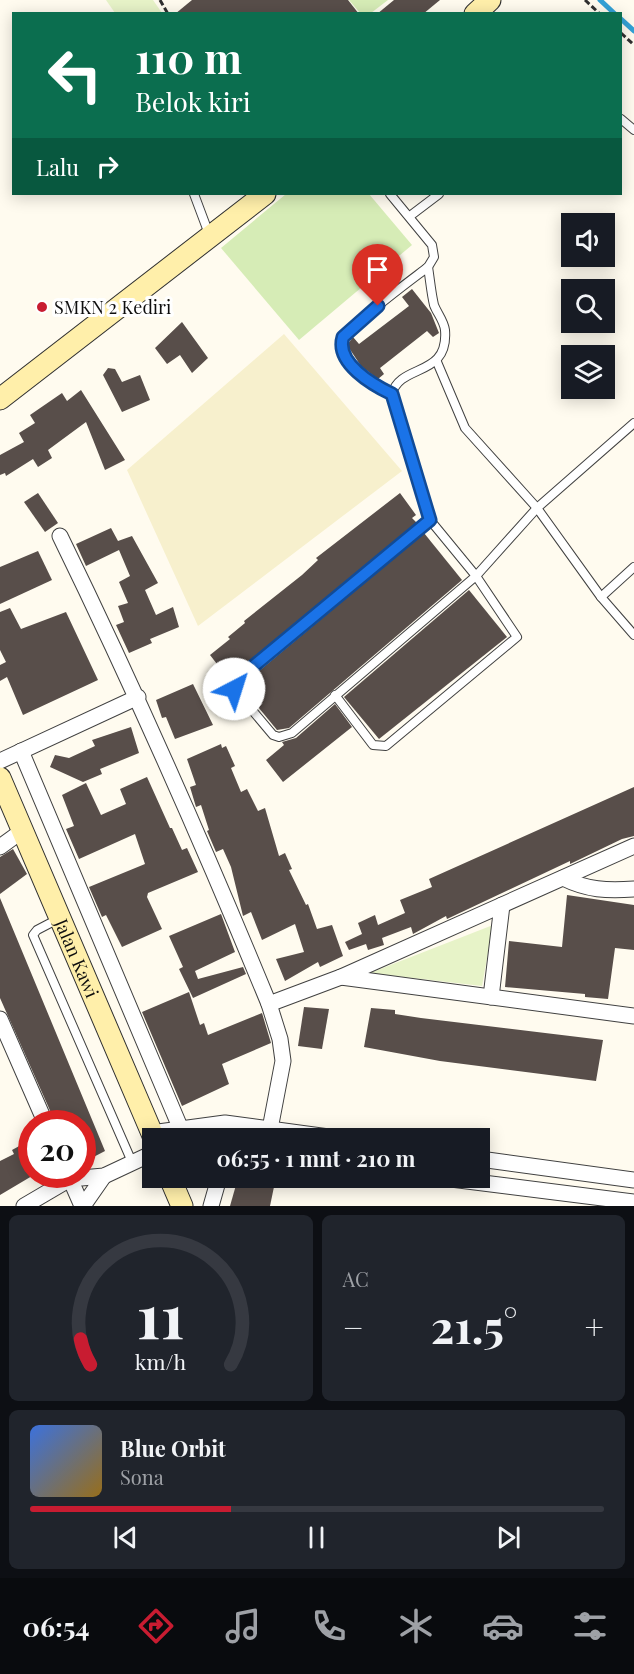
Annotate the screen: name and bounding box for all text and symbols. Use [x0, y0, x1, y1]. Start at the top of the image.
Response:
text: 110 m [135, 29, 242, 85]
icon: left [36, 36, 114, 114]
text: Belok kiri [135, 83, 251, 119]
icon: right [91, 150, 124, 183]
text: Lalu [36, 152, 79, 182]
map controls [561, 213, 615, 399]
button: sound [561, 213, 615, 267]
pin [352, 244, 403, 306]
icon: arrive [361, 253, 394, 286]
button: search [561, 279, 615, 333]
place label: SMKN 2 Kediri [54, 295, 171, 319]
marker: SMKN 2 Kediri [35, 300, 49, 314]
button: layers [561, 345, 615, 399]
position arrow [202, 657, 266, 721]
street label: Jalan Kawi [49, 914, 105, 1001]
speed limit sign: 20 [18, 1110, 96, 1188]
text: 06:55 · 1 mnt · 210 m [216, 1143, 416, 1173]
text: AC [343, 1265, 369, 1292]
text: 11 [137, 1271, 185, 1355]
text: 21.5° [431, 1295, 518, 1355]
text: − [343, 1304, 364, 1348]
text: + [585, 1304, 604, 1348]
text: km/h [135, 1347, 187, 1375]
text: Blue Orbit [120, 1433, 226, 1463]
text: Sona [120, 1463, 164, 1490]
icon: previous [109, 1521, 142, 1554]
icon: pause [300, 1521, 333, 1554]
icon: next [492, 1521, 525, 1554]
icon: directions [135, 1605, 177, 1647]
icon: music [222, 1605, 264, 1647]
icon: phone [308, 1605, 350, 1647]
icon: climate [395, 1605, 437, 1647]
icon: car [482, 1605, 524, 1647]
icon: filters [569, 1605, 611, 1647]
text: 06:54 [22, 1608, 90, 1644]

